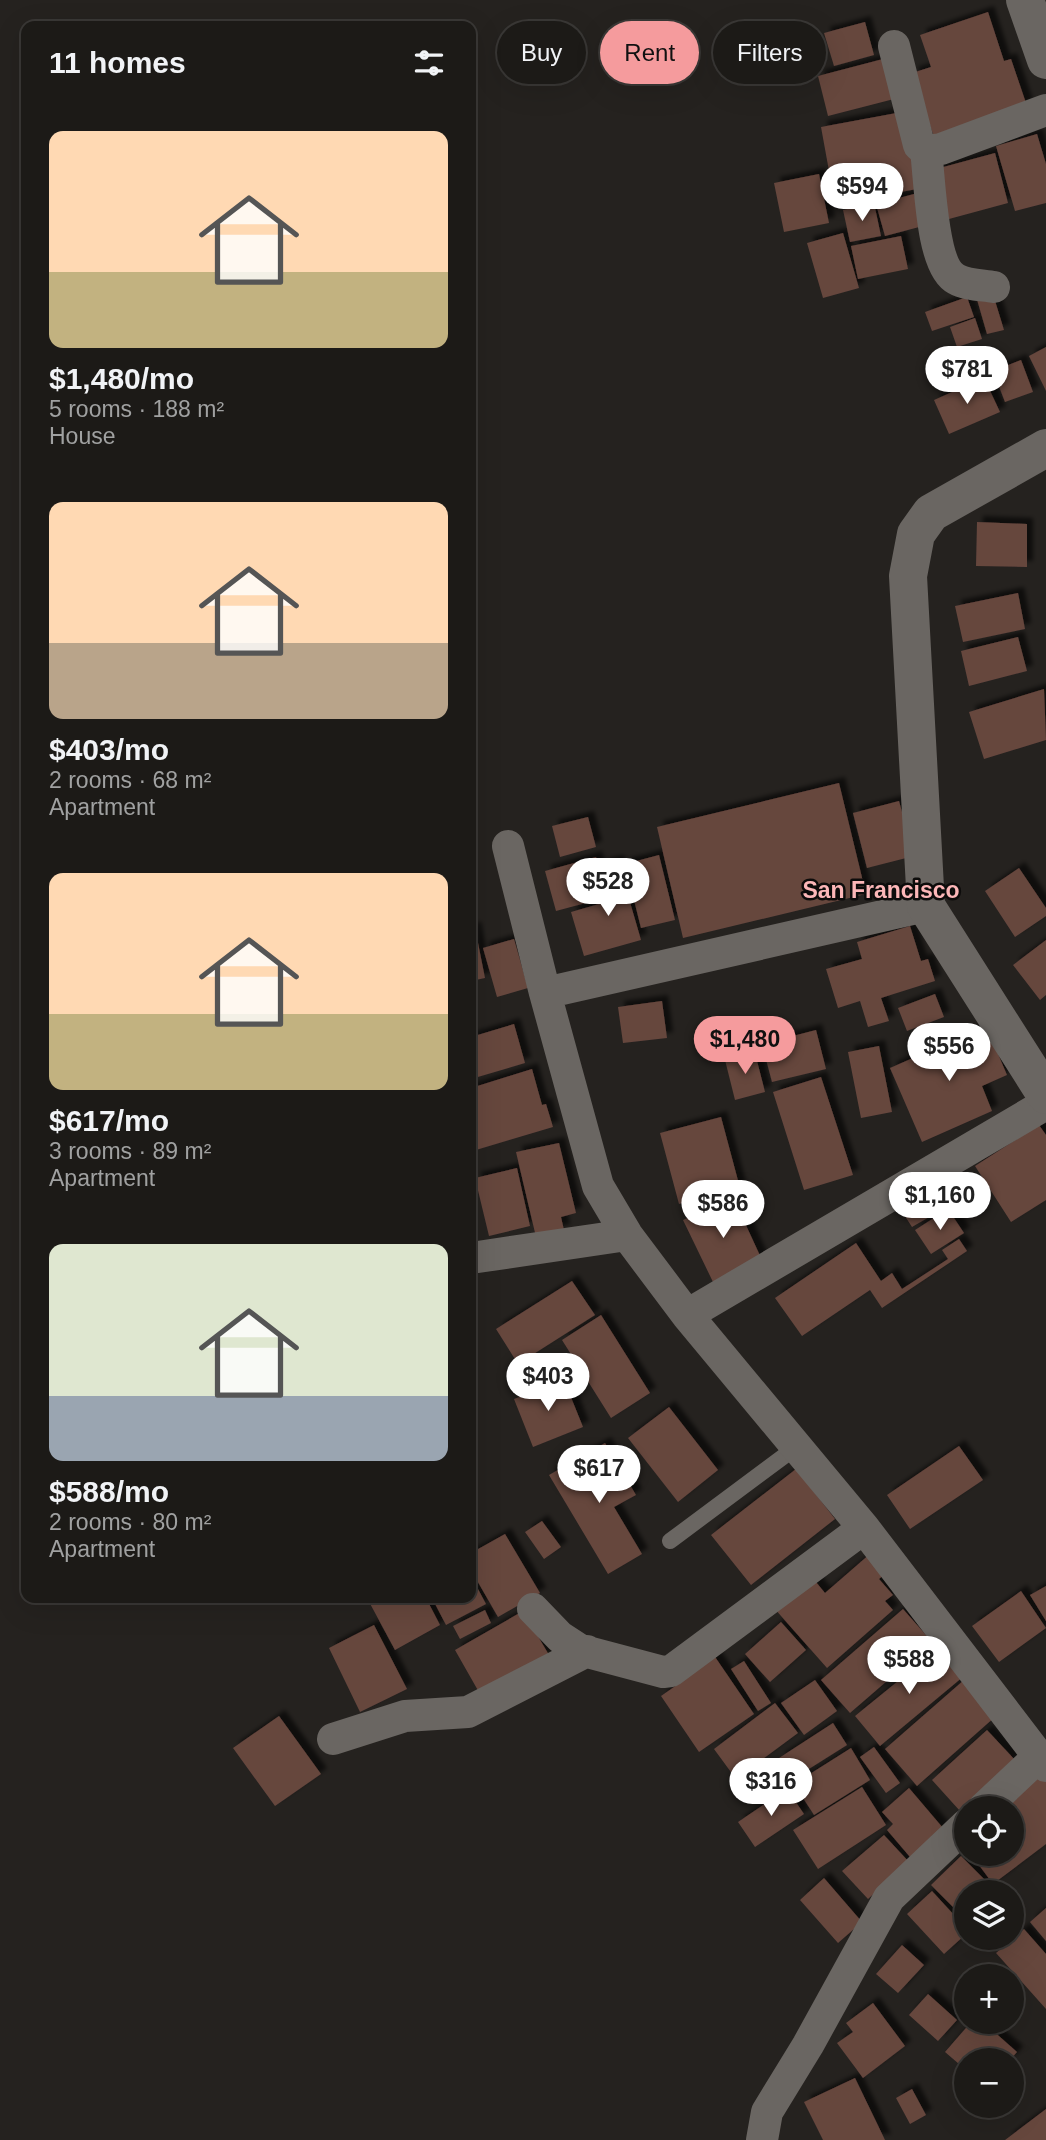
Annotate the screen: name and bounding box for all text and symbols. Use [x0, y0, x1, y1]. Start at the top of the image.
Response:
chip: Buy [497, 21, 586, 84]
chip: Rent [600, 21, 699, 84]
chip: Filters [713, 21, 826, 84]
icon: filters [410, 44, 448, 82]
text: 11 homes [49, 46, 186, 79]
pin: $594 [821, 164, 903, 223]
text: $594 [836, 173, 888, 199]
icon: home [186, 177, 312, 303]
pin: $781 [926, 346, 1008, 406]
text: $781 [941, 356, 993, 382]
text: $1,480/mo [49, 362, 194, 395]
text: 5 rooms · 188 m² [49, 396, 224, 422]
text: House [49, 423, 115, 449]
icon: home [186, 548, 312, 674]
text: $403/mo [49, 733, 169, 766]
text: 2 rooms · 68 m² [49, 767, 211, 793]
text: Apartment [49, 794, 155, 820]
pin: $528 [567, 858, 649, 918]
text: $528 [582, 868, 634, 894]
district label: San Francisco [802, 877, 960, 903]
icon: home [186, 919, 312, 1045]
pin: $1,480 [688, 1016, 802, 1076]
pin: $556 [908, 1024, 990, 1083]
text: $1,480 [710, 1026, 780, 1052]
text: $556 [923, 1033, 975, 1059]
text: $617/mo [49, 1104, 169, 1137]
text: 3 rooms · 89 m² [49, 1138, 211, 1164]
text: Apartment [49, 1165, 155, 1191]
pin: $1,160 [883, 1172, 997, 1232]
pin: $586 [682, 1180, 764, 1240]
text: $1,160 [905, 1182, 975, 1208]
text: $586 [697, 1190, 749, 1216]
icon: home [186, 1290, 312, 1416]
pin: $403 [507, 1354, 589, 1413]
text: $403 [522, 1363, 574, 1389]
pin: $617 [558, 1446, 640, 1505]
text: $617 [573, 1455, 625, 1481]
text: $588/mo [49, 1475, 169, 1508]
text: 2 rooms · 80 m² [49, 1509, 211, 1535]
text: Apartment [49, 1536, 155, 1562]
pin: $588 [868, 1636, 950, 1696]
text: $588 [883, 1646, 935, 1672]
pin: $316 [730, 1758, 812, 1818]
text: $316 [745, 1768, 797, 1794]
map controls [954, 1796, 1024, 2118]
button: locate [954, 1796, 1024, 1866]
button: layers [954, 1880, 1024, 1950]
button: + [954, 1964, 1024, 2034]
button: − [954, 2048, 1024, 2118]

